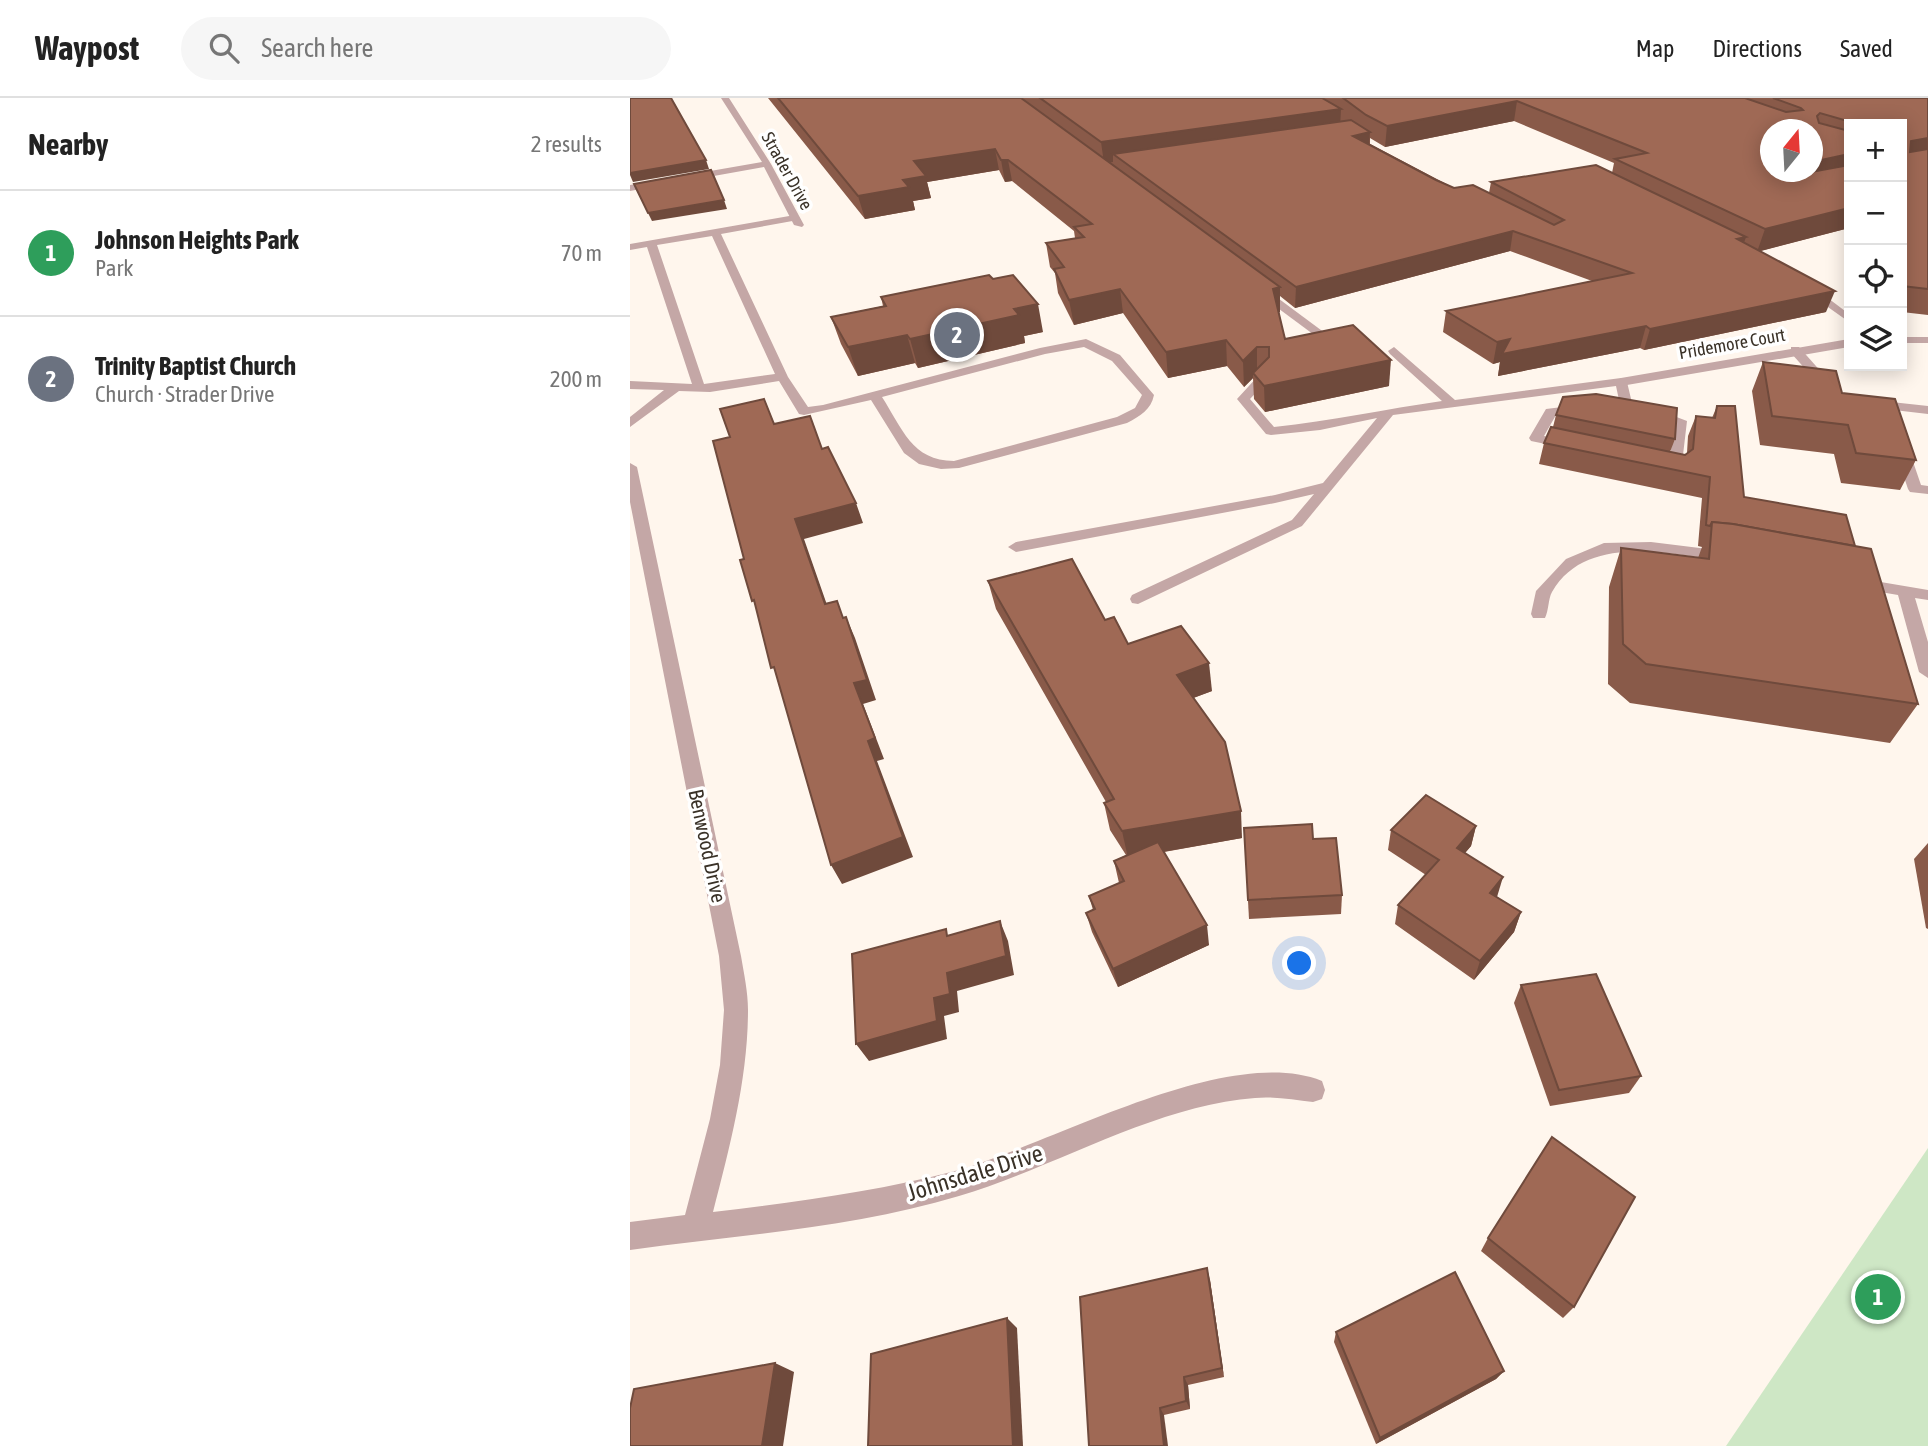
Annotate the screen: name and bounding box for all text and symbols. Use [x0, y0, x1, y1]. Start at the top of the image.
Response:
search box [181, 17, 671, 80]
text: Waypost [35, 29, 139, 67]
icon: search [205, 29, 243, 67]
text: Search here [261, 33, 373, 63]
text: Map [1636, 35, 1674, 62]
text: Directions [1712, 35, 1802, 62]
text: Saved [1840, 35, 1893, 62]
north arrow [1760, 119, 1823, 182]
map controls [1844, 119, 1907, 371]
button: + [1844, 119, 1907, 182]
text: Nearby [28, 127, 108, 161]
street label: Strader Drive [758, 128, 817, 213]
text: 2 results [531, 131, 602, 157]
button: − [1844, 182, 1907, 245]
text: Johnson Heights Park [95, 225, 299, 255]
text: 1 [46, 240, 56, 266]
text: 70 m [561, 240, 602, 266]
button: locate [1844, 245, 1907, 308]
text: Park [95, 255, 133, 281]
button: layers [1844, 308, 1907, 371]
pin: 2 [934, 309, 980, 361]
street label: Pridemore Court [1677, 324, 1787, 363]
text: Trinity Baptist Church [95, 351, 296, 381]
text: 2 [46, 366, 56, 392]
text: 200 m [550, 366, 602, 392]
text: Church · Strader Drive [95, 381, 275, 407]
street label: Benwood Drive [684, 787, 732, 905]
your location [1282, 946, 1316, 980]
street label: Johnsdale Drive [904, 1139, 1046, 1206]
pin: 1 [1855, 1271, 1901, 1323]

